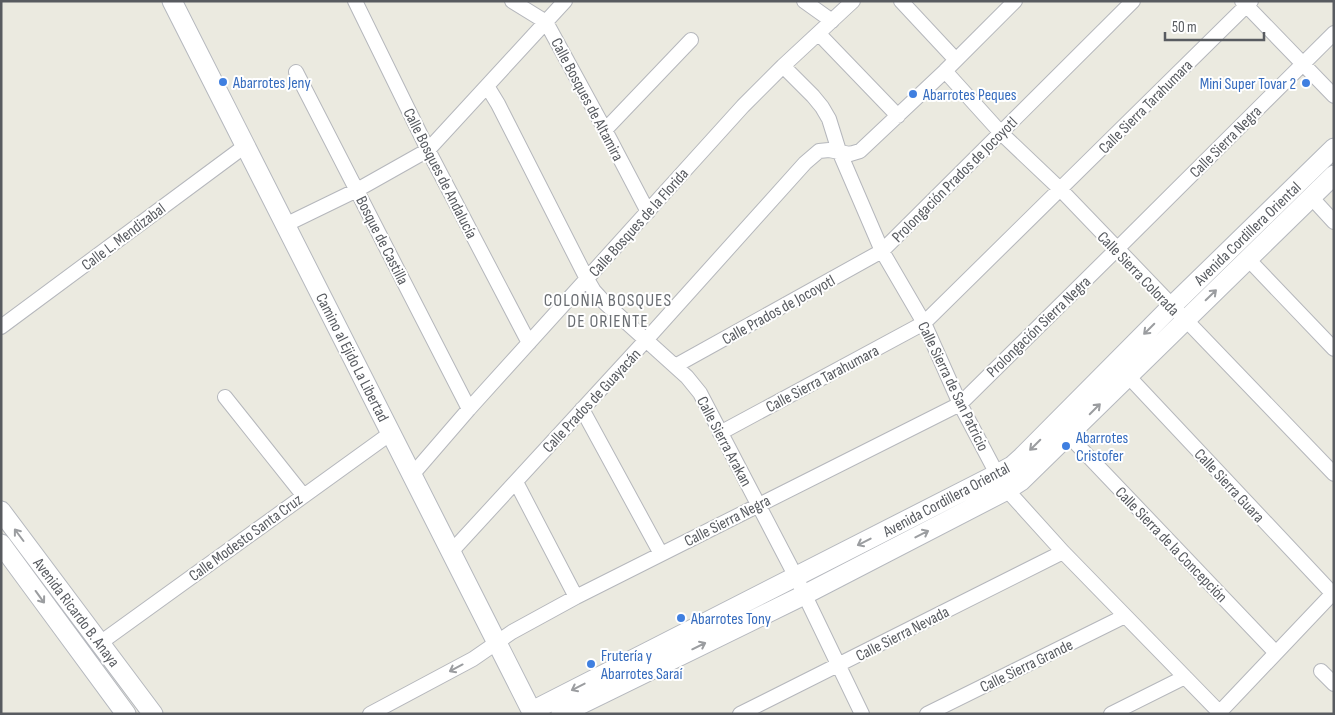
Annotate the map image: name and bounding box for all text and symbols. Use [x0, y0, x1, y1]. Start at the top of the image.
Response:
scale bar [1165, 10, 1264, 42]
text: 50 m [1172, 18, 1197, 37]
street label: Calle Bosques de Altamira [546, 35, 627, 164]
street label: Calle Sierra Tarahumara [1095, 56, 1197, 158]
place label: Abarrotes Jeny [232, 74, 311, 93]
place label: Mini Super Tovar 2 [1200, 75, 1296, 94]
marker: Abarrotes Jeny [217, 76, 229, 88]
marker: Mini Super Tovar 2 [1300, 77, 1312, 89]
place label: Abarrotes Peques [922, 86, 1017, 105]
marker: Abarrotes Peques [907, 88, 919, 100]
street label: Calle Sierra Negra [1186, 102, 1266, 182]
street label: Calle Bosques de Andalucía [399, 105, 481, 242]
street label: Prolongación Prados de Jocoyotl [888, 113, 1022, 247]
street label: Calle Bosques de la Florida [585, 165, 693, 281]
street label: Avenida Cordillera Oriental [1190, 178, 1305, 291]
street label: Bosque de Castilla [351, 193, 412, 288]
street label: Calle L. Mendizabal [78, 199, 170, 275]
street label: Calle Sierra Colorada [1093, 228, 1183, 320]
street label: Calle Prados de Jocoyotl [719, 271, 839, 349]
street label: Prolongación Sierra Negra [983, 273, 1095, 382]
one-way arrow [1204, 289, 1217, 301]
street label: Camino al Ejido La Libertad [311, 290, 392, 425]
district label: COLONIA BOSQUES DE ORIENTE [544, 290, 672, 332]
street label: Calle Sierra de San Patricio [913, 319, 992, 454]
one-way arrow [1143, 323, 1155, 336]
street label: Calle Sierra Tarahumara [763, 342, 882, 417]
street label: Calle Prados de Guayacán [539, 345, 645, 457]
street label: Calle Sierra Arakan [692, 393, 755, 490]
one-way arrow [1089, 403, 1101, 416]
place label: Abarrotes Cristofer [1075, 429, 1129, 466]
one-way arrow [1028, 439, 1041, 451]
marker: Abarrotes Cristofer [1060, 440, 1072, 452]
street label: Calle Sierra Guara [1190, 445, 1268, 527]
street label: Avenida Cordillera Oriental [879, 459, 1013, 542]
street label: Calle Sierra de la Concepción [1111, 483, 1231, 607]
street label: Calle Modesto Santa Cruz [185, 490, 307, 586]
street label: Calle Sierra Negra [682, 492, 774, 551]
one-way arrow [14, 528, 24, 542]
one-way arrow [915, 529, 930, 539]
one-way arrow [857, 538, 872, 547]
street label: Avenida Ricardo B. Anaya [28, 554, 123, 671]
one-way arrow [35, 590, 46, 604]
street label: Calle Sierra Nevada [853, 603, 952, 666]
place label: Abarrotes Tony [690, 610, 771, 629]
marker: Abarrotes Tony [675, 612, 687, 624]
street label: Calle Sierra Grande [977, 636, 1076, 697]
one-way arrow [691, 641, 706, 650]
place label: Frutería y Abarrotes Saraí [600, 647, 682, 684]
marker: Frutería y Abarrotes Saraí [585, 658, 597, 670]
one-way arrow [448, 663, 463, 673]
one-way arrow [571, 682, 586, 692]

